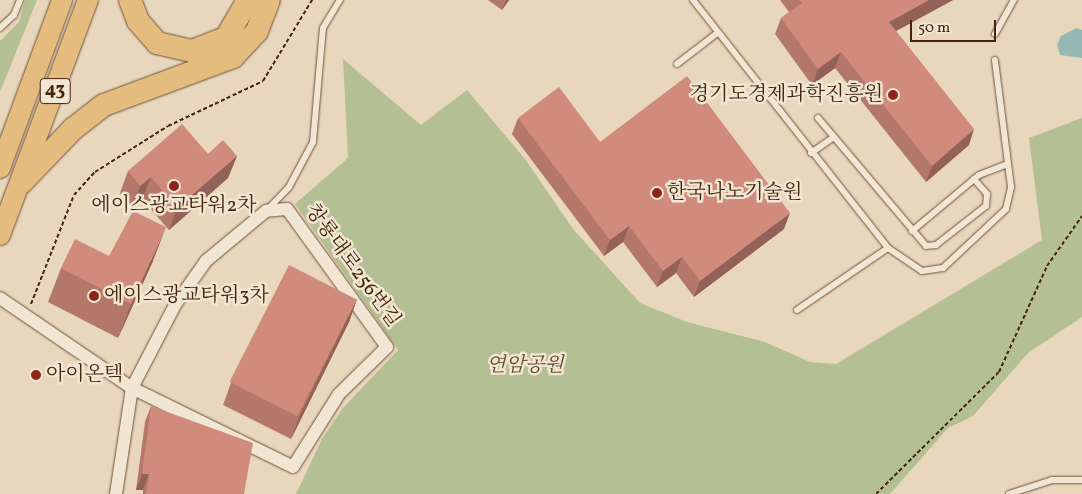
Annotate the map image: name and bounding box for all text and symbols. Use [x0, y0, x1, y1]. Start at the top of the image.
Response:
scale bar [912, 10, 998, 42]
text: 50 m [918, 18, 950, 39]
road number: 43 [39, 74, 71, 108]
place label: 경기도경제과학진흥원 [690, 83, 883, 107]
marker: 경기도경제과학진흥원 [887, 89, 899, 101]
marker: 에이스광교타워2차 [168, 180, 180, 192]
place label: 한국나노기술원 [667, 181, 802, 205]
marker: 한국나노기술원 [651, 187, 663, 199]
place label: 에이스광교타워2차 [91, 194, 257, 218]
street label: 창룡대로256번길 [299, 200, 405, 332]
place label: 에이스광교타워3차 [104, 284, 269, 308]
marker: 에이스광교타워3차 [88, 290, 100, 302]
park label: 연암공원 [486, 354, 564, 378]
place label: 아이온텍 [46, 363, 123, 387]
marker: 아이온텍 [30, 369, 42, 381]

